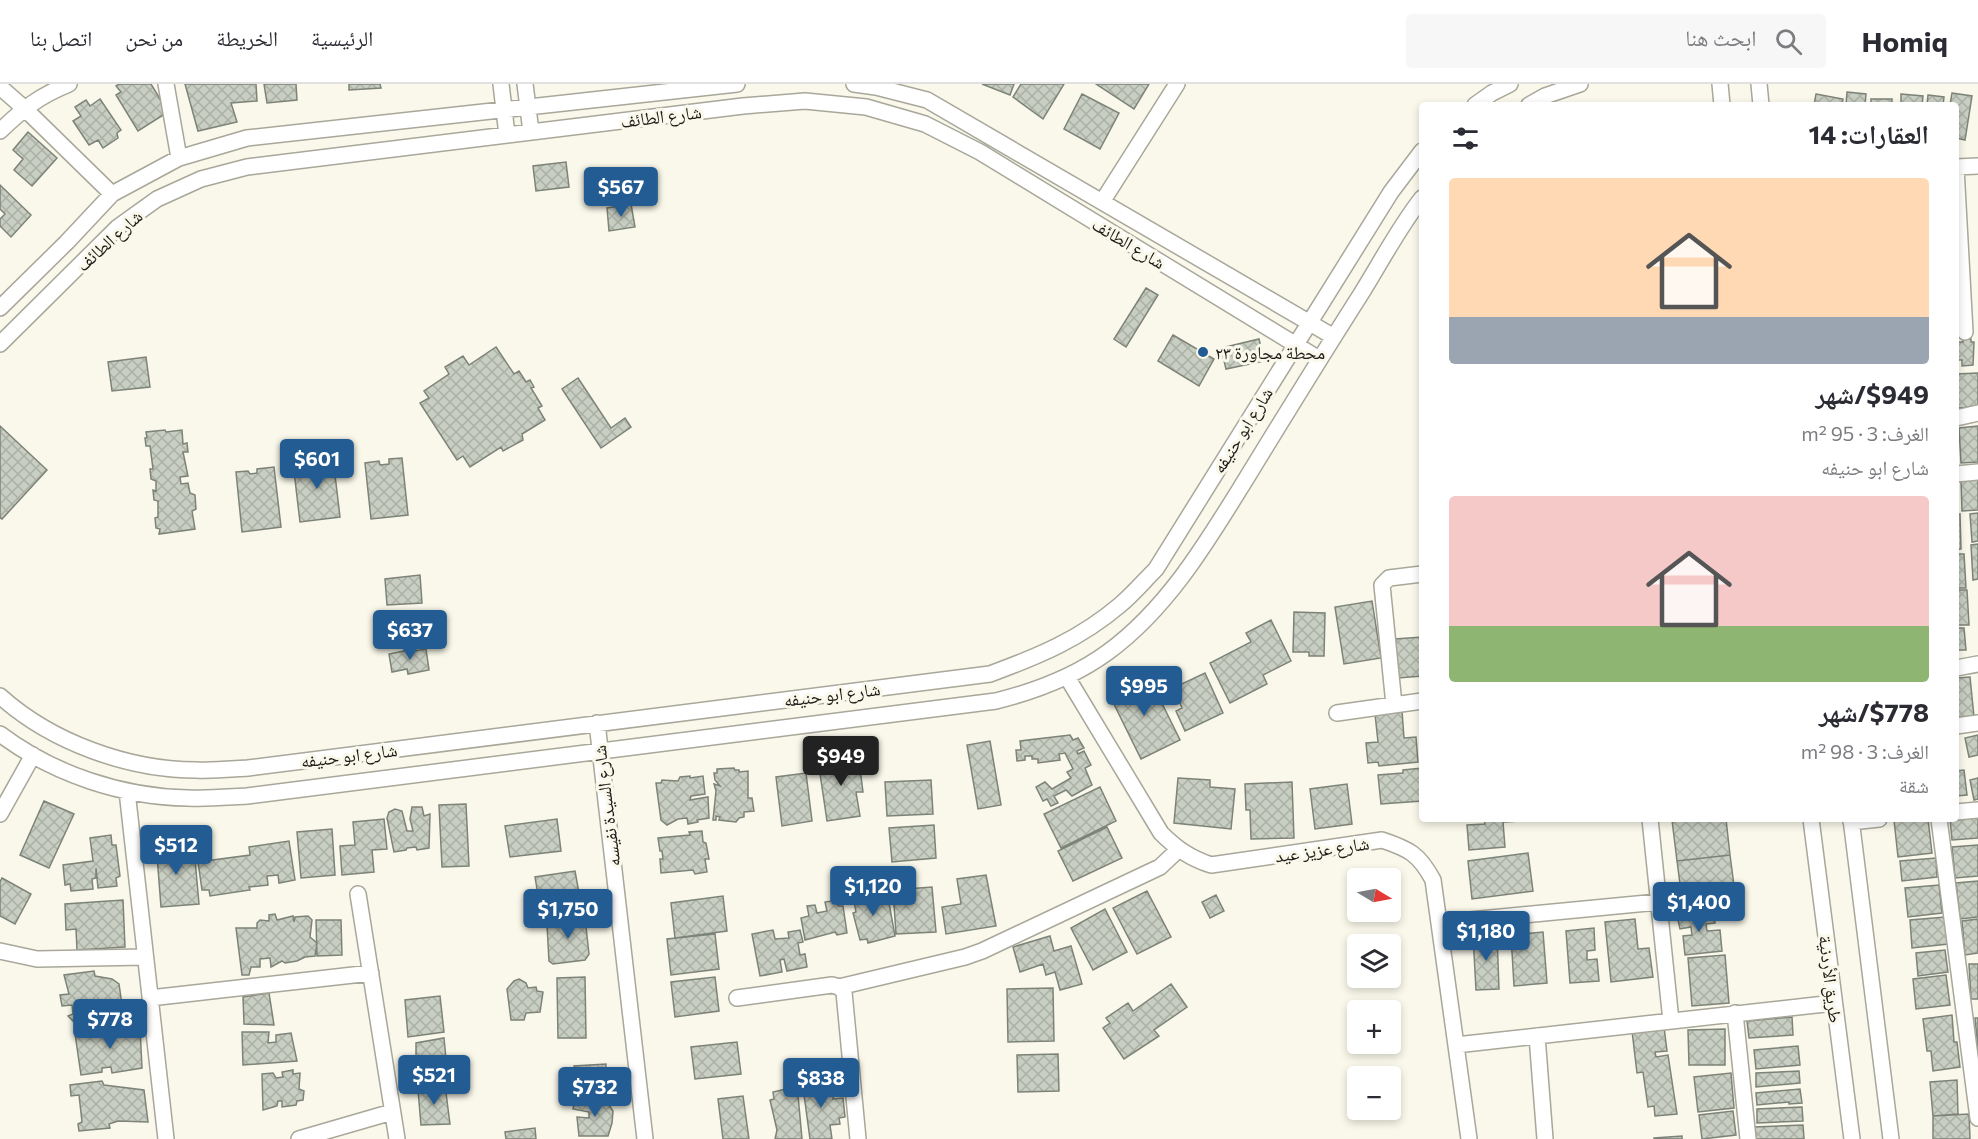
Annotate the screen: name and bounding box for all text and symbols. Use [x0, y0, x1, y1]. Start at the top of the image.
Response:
search box [1406, 14, 1826, 68]
text: ابحث هنا [1685, 24, 1757, 51]
text: Homiq [1862, 24, 1948, 58]
text: اتصل بنا [30, 25, 92, 50]
text: من نحن [125, 25, 183, 50]
text: الخريطة [216, 25, 278, 50]
text: الرئيسية [311, 25, 373, 50]
icon: search [1772, 25, 1805, 58]
street label: شارع الطائف [619, 100, 703, 133]
text: العقارات: 14 [1808, 118, 1929, 149]
icon: filters [1449, 122, 1482, 155]
pin: $567 [585, 167, 657, 218]
text: $567 [598, 174, 644, 198]
street label: شارع الطائف [71, 205, 147, 276]
street label: شارع الطائف [1088, 213, 1170, 274]
icon: home [1635, 217, 1743, 325]
place label: محطة مجاورة ٢٣ [1215, 341, 1325, 363]
marker: محطة مجاورة ٢٣ [1196, 345, 1210, 359]
text: $949/شهر [1815, 378, 1929, 409]
street label: شارع ابو حنيفه [1207, 383, 1278, 478]
text: الغرف: 3 · 95 m² [1801, 421, 1929, 445]
pin: $601 [281, 439, 353, 490]
text: $601 [294, 446, 340, 470]
text: شارع ابو حنيفه [1821, 455, 1929, 479]
icon: home [1635, 535, 1743, 643]
pin: $637 [374, 610, 446, 661]
text: $637 [387, 617, 433, 641]
pin: $995 [1108, 666, 1180, 717]
text: $995 [1120, 673, 1168, 697]
street label: شارع ابو حنيفه [782, 677, 882, 712]
text: $778/شهر [1819, 696, 1929, 727]
pin: $949 [805, 736, 877, 787]
street label: شارع ابو حنيفه [299, 738, 399, 773]
text: الغرف: 3 · 98 m² [1801, 739, 1929, 763]
text: $949 [817, 743, 865, 767]
street label: شارع السيدة نفيسه [588, 744, 625, 868]
text: شقة [1899, 773, 1929, 797]
pin: $512 [140, 825, 212, 876]
street label: شارع عزيز عيد [1273, 831, 1371, 867]
text: $512 [154, 832, 198, 856]
pin: $1,120 [824, 866, 922, 917]
north arrow [1347, 868, 1401, 922]
map controls [1347, 868, 1401, 1120]
text: $1,120 [844, 873, 902, 897]
pin: $1,400 [1650, 882, 1748, 933]
pin: $1,750 [519, 889, 617, 940]
text: $1,400 [1667, 889, 1731, 913]
text: $1,750 [537, 896, 599, 920]
pin: $1,180 [1437, 911, 1535, 962]
text: $1,180 [1457, 918, 1515, 942]
button: layers [1347, 934, 1401, 988]
street label: طريق الأردنية [1814, 934, 1847, 1024]
pin: $778 [74, 999, 146, 1050]
button: + [1347, 1000, 1401, 1054]
text: $778 [87, 1006, 133, 1030]
pin: $521 [398, 1055, 470, 1106]
pin: $838 [785, 1058, 857, 1109]
text: $521 [412, 1062, 456, 1086]
text: $838 [797, 1065, 845, 1089]
button: − [1347, 1066, 1401, 1120]
pin: $732 [559, 1067, 631, 1118]
text: $732 [572, 1074, 618, 1098]

